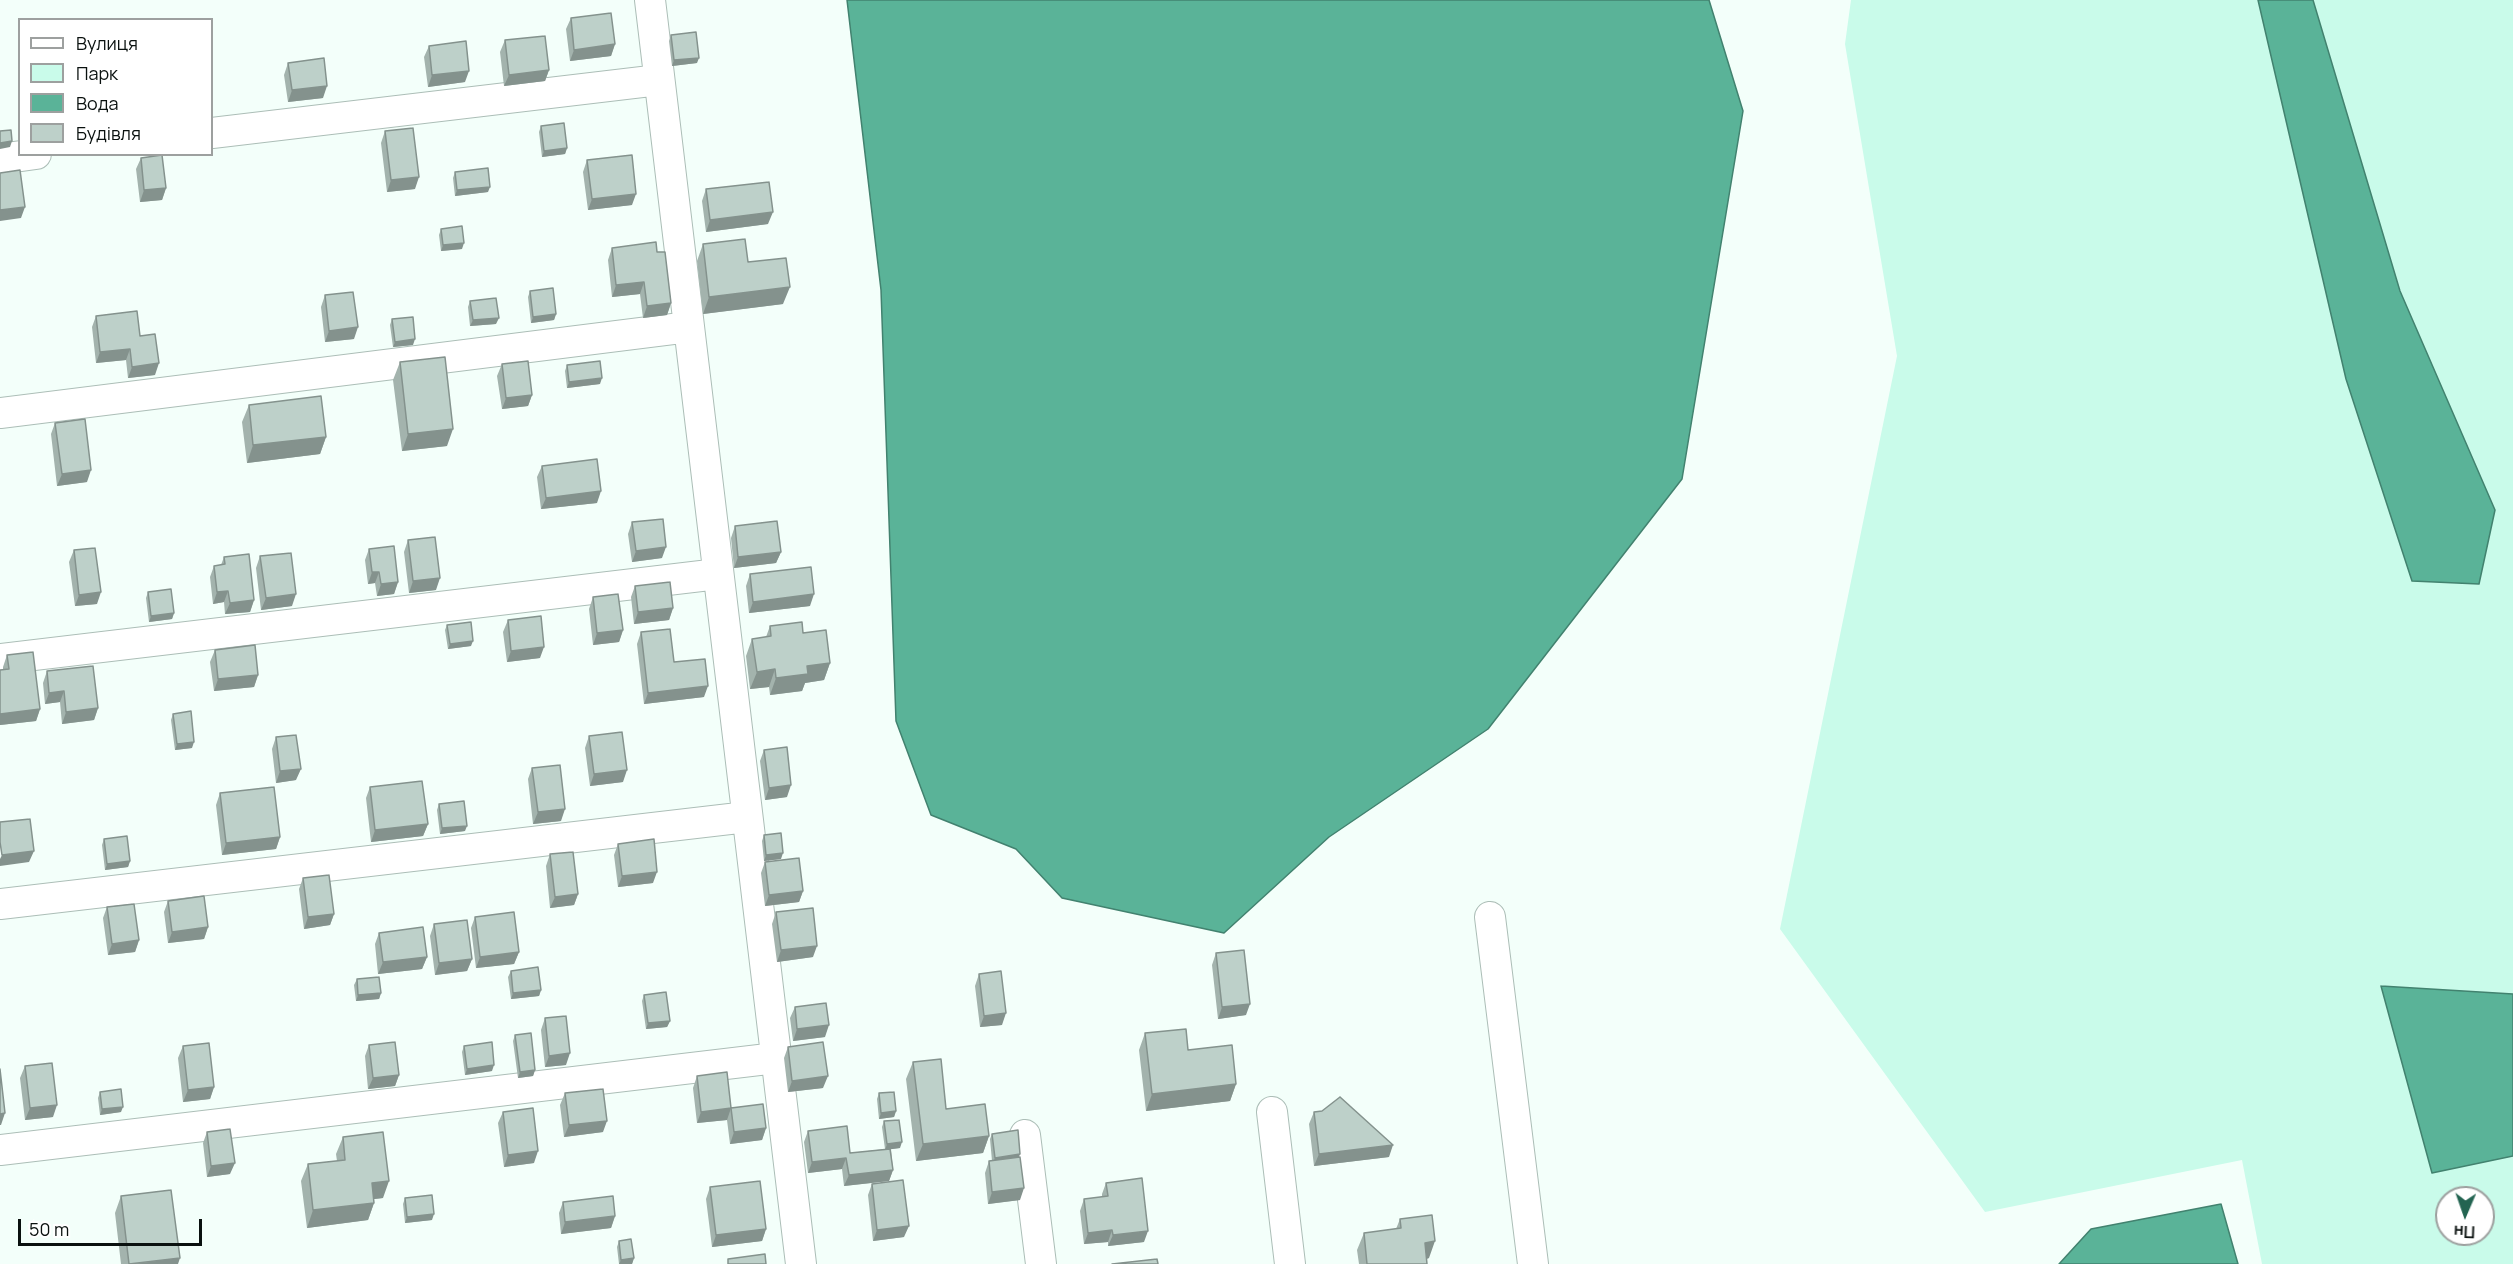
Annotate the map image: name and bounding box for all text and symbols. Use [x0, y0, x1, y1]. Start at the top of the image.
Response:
legend [18, 18, 213, 156]
text: Вулиця [76, 31, 138, 55]
text: Парк [76, 61, 118, 85]
text: Вода [76, 91, 118, 115]
text: Будівля [76, 121, 141, 145]
north arrow [2435, 1186, 2495, 1246]
scale bar [21, 1207, 206, 1245]
text: 50 m [29, 1217, 69, 1241]
text: Пн [2453, 1221, 2476, 1243]

